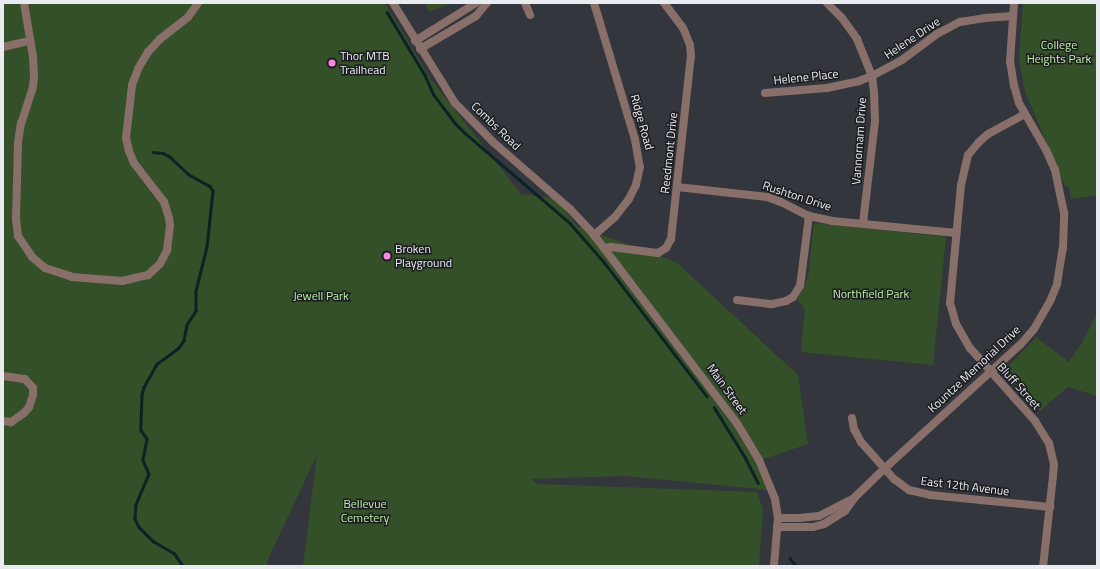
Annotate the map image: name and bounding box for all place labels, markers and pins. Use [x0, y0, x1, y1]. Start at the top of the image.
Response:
place label: Thor MTB Trailhead [340, 49, 390, 77]
marker: Thor MTB Trailhead [327, 58, 337, 68]
place label: Broken Playground [395, 242, 452, 270]
marker: Broken Playground [382, 251, 392, 261]

